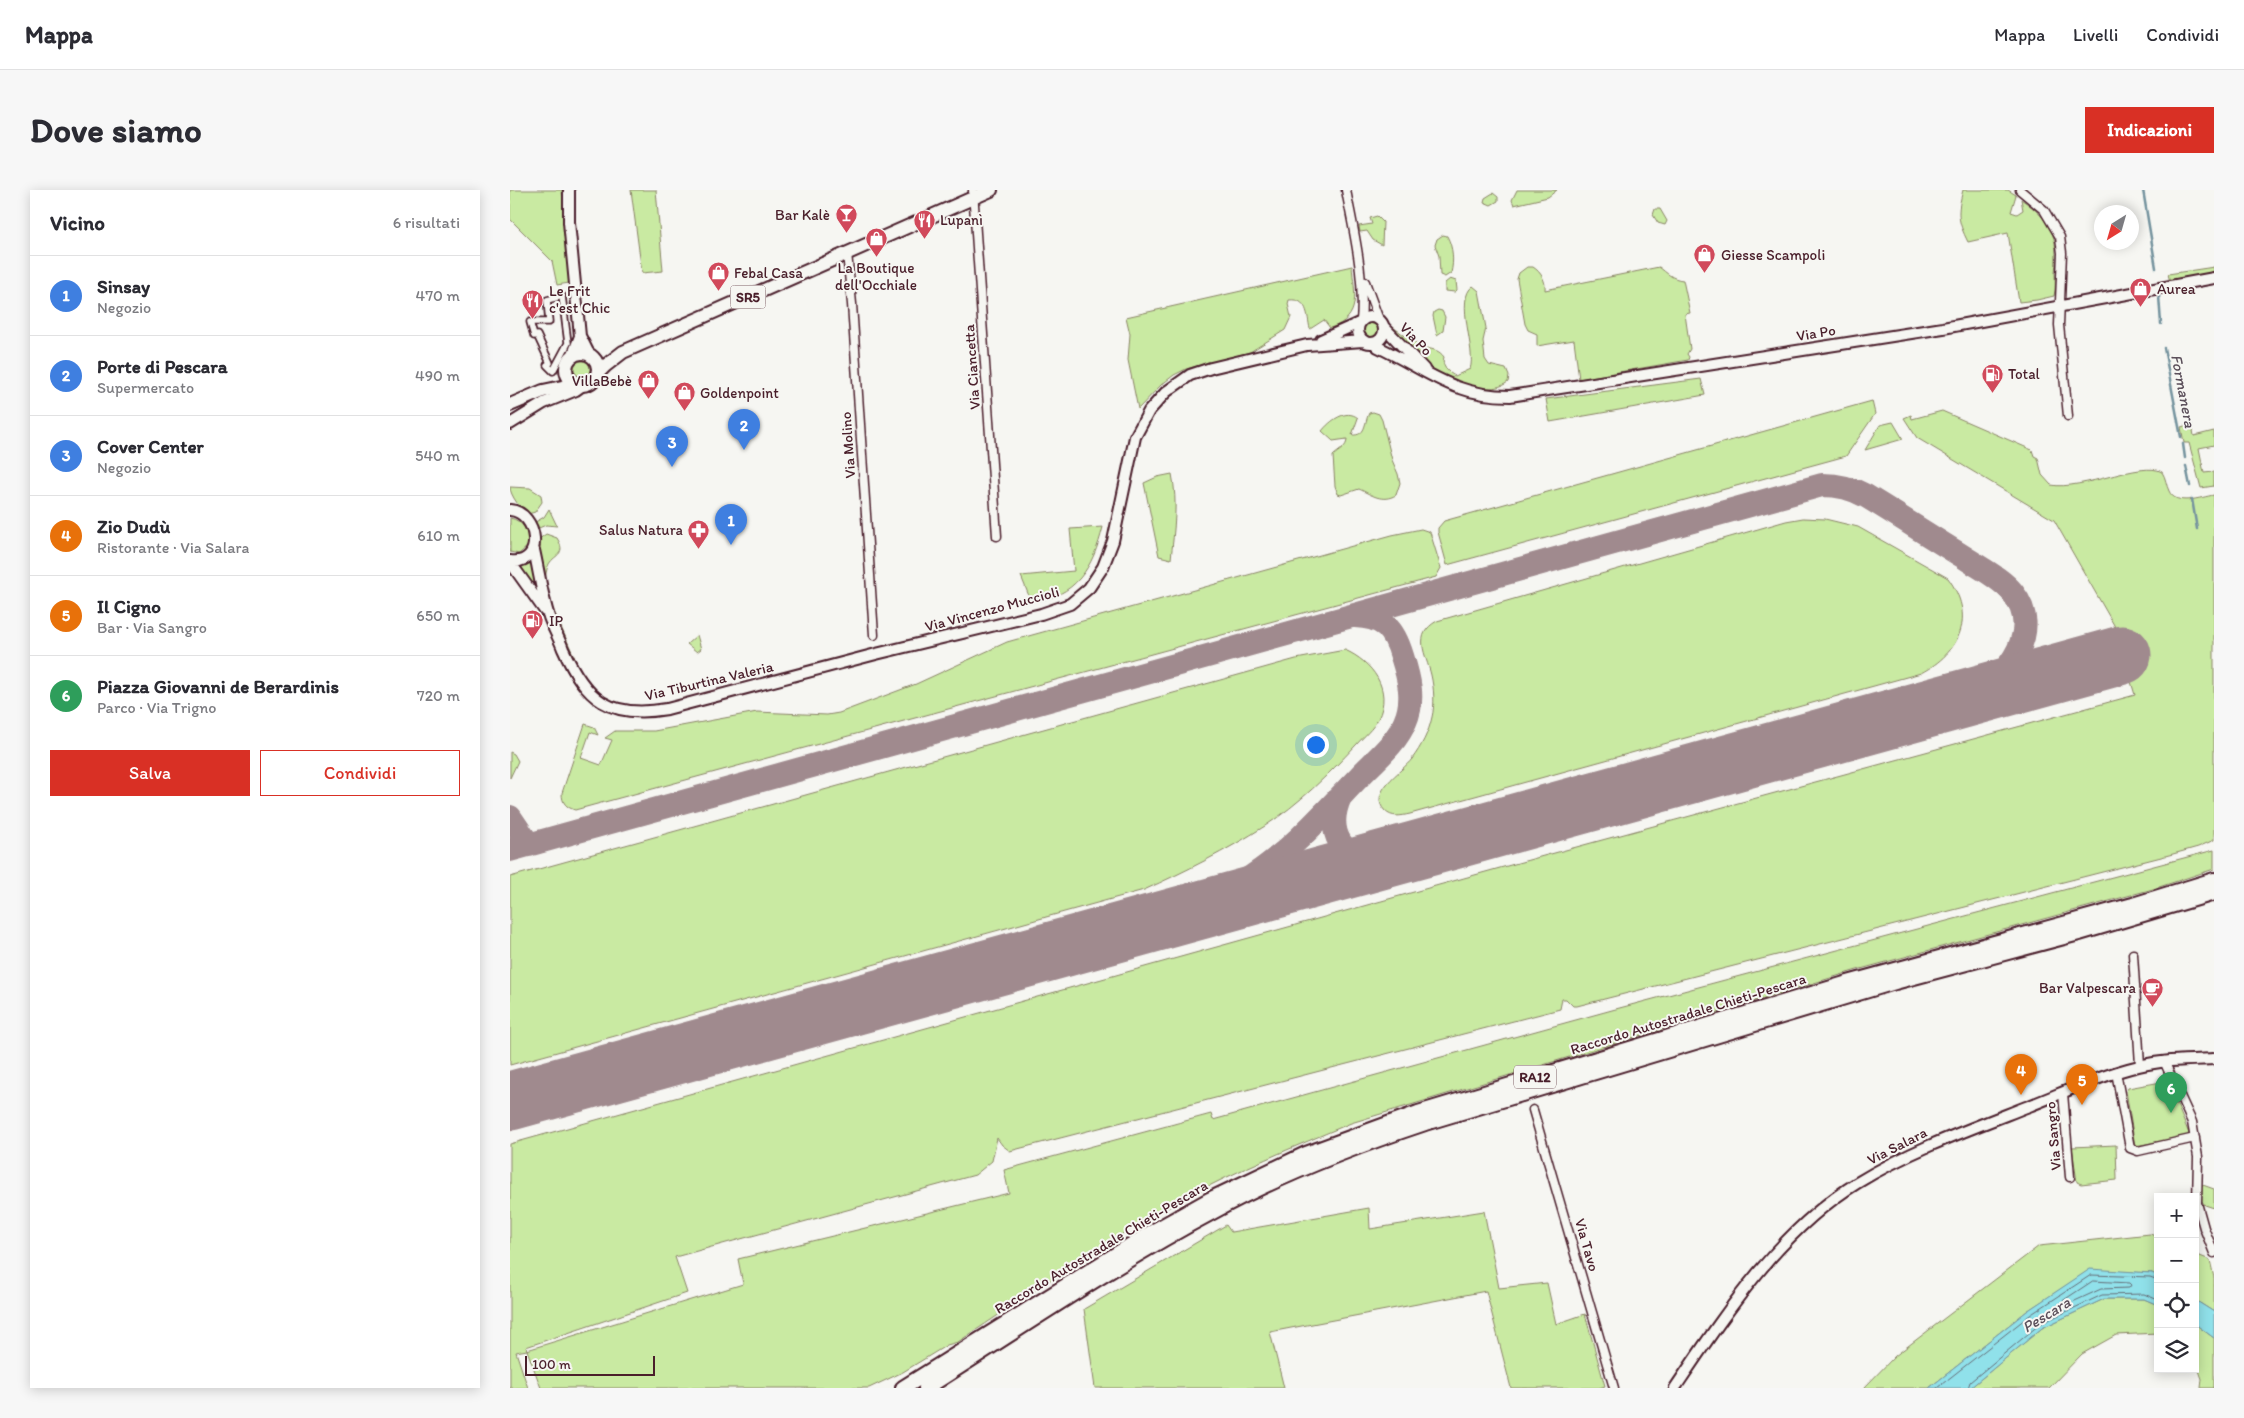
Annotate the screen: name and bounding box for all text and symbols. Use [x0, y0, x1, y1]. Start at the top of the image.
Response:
text: Mappa [25, 20, 93, 49]
text: Mappa [1994, 24, 2045, 46]
text: Livelli [2073, 24, 2118, 46]
text: Condividi [2146, 24, 2219, 46]
button: Indicazioni [2085, 107, 2214, 153]
text: Dove siamo [30, 109, 202, 151]
bar icon: Bar Kalè [834, 203, 858, 234]
north arrow [2094, 205, 2139, 250]
place label: Bar Kalè [775, 206, 830, 224]
restaurant icon: Lupanì [912, 208, 936, 239]
text: Vicino [50, 210, 105, 235]
place label: Lupanì [940, 211, 983, 229]
text: 6 risultati [393, 213, 460, 232]
shop icon: La Boutique dell'Occhiale [864, 227, 888, 258]
shop icon: Giesse Scampoli [1693, 243, 1717, 274]
place label: Giesse Scampoli [1721, 246, 1825, 264]
place label: La Boutique dell'Occhiale [835, 259, 917, 294]
shop icon: Febal Casa [706, 261, 730, 292]
place label: Febal Casa [734, 264, 803, 282]
text: Sinsay [97, 275, 150, 298]
shop icon: Aurea [2129, 277, 2153, 308]
place label: Aurea [2157, 280, 2196, 298]
place label: Le Frit c'est Chic [549, 282, 610, 317]
road number: SR5 [730, 285, 766, 308]
text: 1 [62, 286, 70, 305]
text: 470 m [416, 286, 460, 305]
restaurant icon: Le Frit c'est Chic [521, 288, 545, 319]
text: Negozio [97, 298, 151, 317]
street label: Via Po [1396, 318, 1436, 360]
street label: Via Po [1795, 321, 1837, 345]
street label: Via Ciancetta [960, 323, 984, 410]
water label: Formanera [2167, 353, 2200, 430]
text: Porte di Pescara [97, 355, 228, 378]
fuel station icon: Total [1980, 362, 2004, 393]
place label: Total [2008, 365, 2041, 383]
text: 2 [62, 366, 70, 385]
text: 490 m [415, 366, 460, 385]
shop icon: VillaBebè [636, 369, 660, 400]
place label: VillaBebè [572, 372, 632, 390]
text: Supermercato [97, 378, 194, 397]
shop icon: Goldenpoint [672, 381, 696, 412]
place label: Goldenpoint [700, 384, 779, 402]
pin: 2 [728, 409, 760, 450]
street label: Via Molino [837, 411, 859, 479]
pin: 3 [656, 426, 688, 467]
text: Cover Center [97, 435, 204, 458]
text: 3 [62, 446, 70, 465]
text: 540 m [415, 446, 460, 465]
text: Negozio [97, 458, 151, 477]
pin: 1 [715, 504, 747, 545]
text: Zio Dudù [97, 515, 170, 538]
pharmacy icon: Salus Natura [687, 518, 711, 549]
place label: Salus Natura [599, 521, 684, 539]
text: 4 [61, 526, 71, 545]
text: 610 m [417, 526, 460, 545]
text: Ristorante · Via Salara [97, 538, 249, 557]
street label: Via Vincenzo Muccioli [923, 582, 1061, 636]
text: Il Cigno [97, 595, 161, 618]
text: 5 [62, 606, 70, 625]
text: 650 m [416, 606, 460, 625]
fuel station icon: IP [521, 609, 545, 640]
place label: IP [549, 612, 564, 630]
text: Bar · Via Sangro [97, 618, 207, 637]
street label: Via Tiburtina Valeria [643, 657, 775, 705]
text: Piazza Giovanni de Berardinis [97, 675, 339, 698]
text: 6 [62, 686, 70, 705]
text: 720 m [417, 686, 460, 705]
text: Parco · Via Trigno [97, 698, 217, 717]
your location [1303, 732, 1329, 758]
button: Salva [50, 750, 250, 796]
button: Condividi [260, 750, 460, 796]
street label: Raccordo Autostradale Chieti-Pescara [1568, 969, 1809, 1058]
cafe icon: Bar Valpescara [2140, 976, 2164, 1007]
place label: Bar Valpescara [2039, 979, 2137, 997]
pin: 4 [2005, 1054, 2037, 1095]
pin: 5 [2066, 1064, 2098, 1105]
road number: RA12 [1514, 1066, 1556, 1089]
pin: 6 [2155, 1072, 2187, 1113]
street label: Via Sangro [2041, 1101, 2065, 1171]
street label: Via Salara [1864, 1123, 1930, 1169]
street label: Raccordo Autostradale Chieti-Pescara [991, 1176, 1211, 1318]
map controls [2154, 1193, 2199, 1373]
button: + [2154, 1193, 2199, 1238]
street label: Via Tavo [1571, 1217, 1603, 1273]
button: − [2154, 1238, 2199, 1283]
button: locate [2154, 1283, 2199, 1328]
water label: Pescara [2019, 1292, 2074, 1337]
button: layers [2154, 1328, 2199, 1373]
scale bar [525, 1353, 655, 1376]
text: 100 m [532, 1356, 571, 1373]

